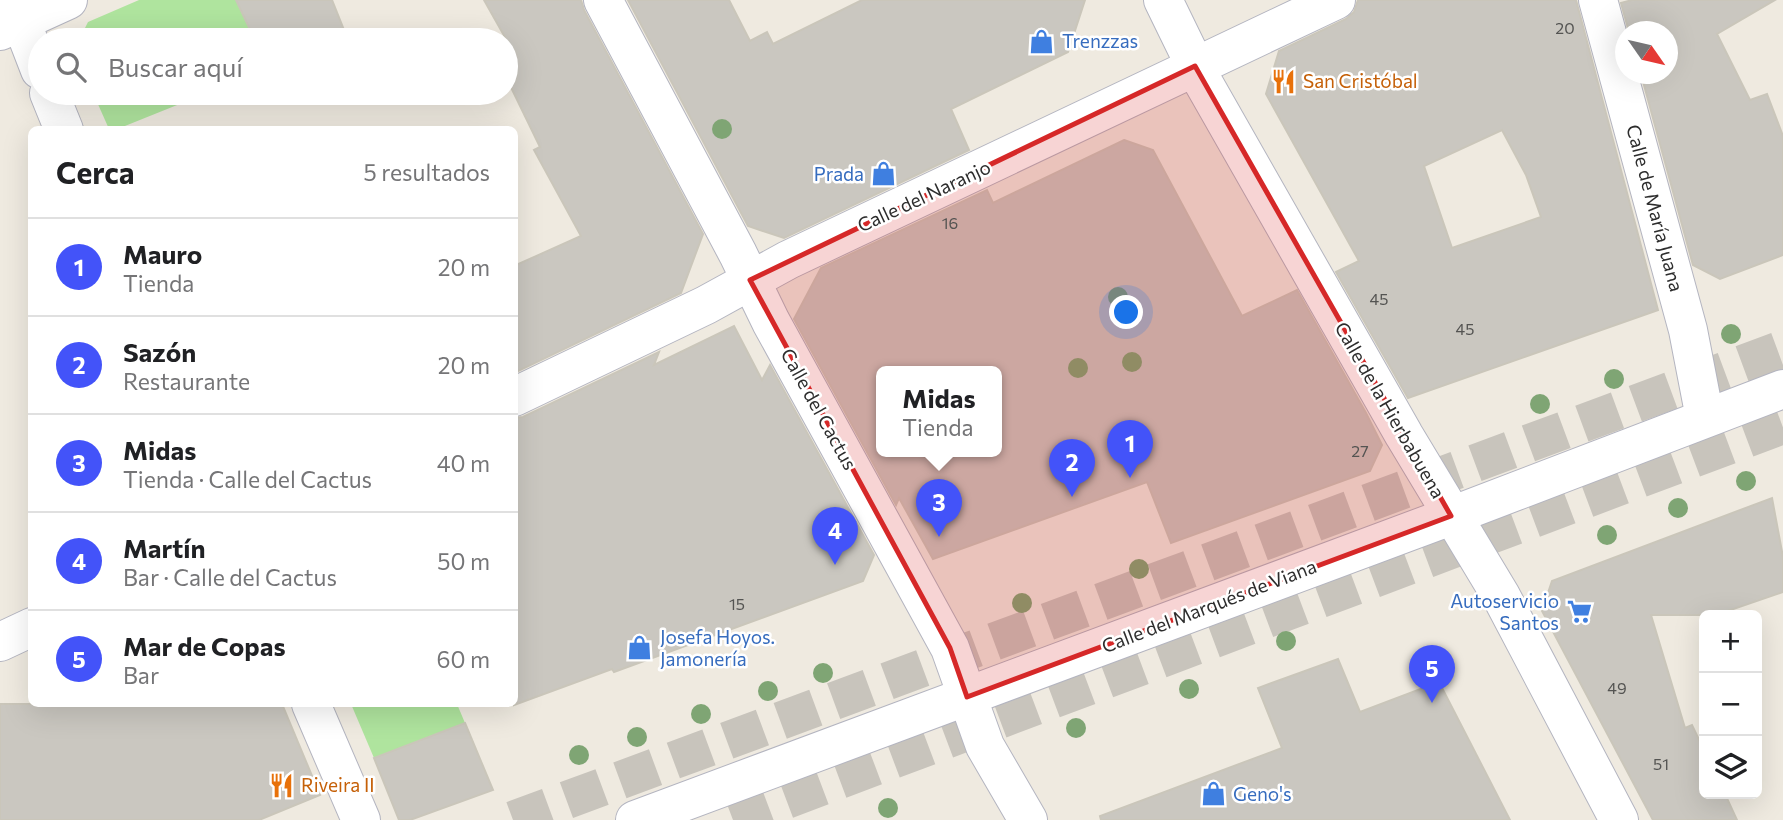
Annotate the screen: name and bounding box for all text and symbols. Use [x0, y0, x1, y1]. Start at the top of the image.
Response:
house number: 20 [1555, 18, 1575, 37]
north arrow [1615, 21, 1678, 84]
shop icon: Trenzzas [1028, 27, 1056, 55]
search box [28, 28, 518, 105]
place label: Trenzzas [1062, 29, 1138, 52]
icon: search [52, 48, 90, 86]
text: Buscar aquí [108, 51, 243, 82]
restaurant icon: San Cristóbal [1269, 67, 1297, 95]
place label: San Cristóbal [1303, 69, 1418, 92]
street label: Calle de María Juana [1622, 122, 1689, 294]
text: Cerca [56, 153, 135, 190]
street label: Calle del Naranjo [853, 155, 994, 236]
text: 5 resultados [364, 158, 490, 186]
shop icon: Prada [870, 160, 898, 188]
place label: Prada [814, 162, 864, 185]
house number: 16 [942, 213, 958, 232]
text: Mauro [123, 238, 202, 269]
text: 1 [74, 253, 84, 281]
text: 20 m [438, 253, 490, 281]
text: Tienda [123, 269, 194, 297]
house number: 45 [1370, 289, 1388, 308]
your location [1109, 295, 1143, 329]
street label: Calle de la Hierbabuena [1330, 317, 1450, 502]
house number: 45 [1456, 319, 1474, 338]
text: Sazón [123, 336, 196, 367]
street label: Calle del Cactus [777, 344, 862, 473]
text: 2 [72, 351, 86, 379]
text: 20 m [438, 351, 490, 379]
popup [876, 366, 1002, 457]
text: Restaurante [123, 367, 250, 395]
text: Midas [902, 382, 976, 413]
text: Tienda [902, 413, 974, 441]
pin: 1 [1107, 420, 1153, 478]
text: Midas [123, 434, 196, 465]
pin: 2 [1049, 439, 1095, 497]
house number: 27 [1351, 441, 1369, 460]
text: 3 [72, 449, 86, 477]
text: 40 m [437, 449, 490, 477]
text: Tienda · Calle del Cactus [123, 465, 372, 493]
pin: 3 [916, 479, 962, 537]
pin: 4 [812, 507, 858, 565]
text: Martín [123, 532, 206, 563]
text: 4 [72, 547, 86, 575]
text: 50 m [437, 547, 490, 575]
street label: Calle del Marqués de Viana [1098, 554, 1320, 657]
text: Bar · Calle del Cactus [123, 563, 337, 591]
place label: Autoservicio Santos [1450, 589, 1559, 634]
house number: 15 [729, 594, 745, 613]
supermarket icon: Autoservicio Santos [1565, 598, 1593, 626]
map controls [1699, 610, 1762, 799]
button: + [1699, 610, 1762, 673]
place label: Josefa Hoyos. Jamonería [660, 625, 775, 670]
text: Mar de Copas [123, 630, 286, 661]
shop icon: Josefa Hoyos. Jamonería [626, 634, 654, 662]
text: 5 [72, 645, 86, 673]
text: 60 m [437, 645, 490, 673]
pin: 5 [1409, 645, 1455, 703]
text: Bar [123, 661, 159, 689]
button: − [1699, 673, 1762, 736]
house number: 49 [1607, 678, 1627, 697]
button: layers [1699, 736, 1762, 799]
house number: 51 [1653, 754, 1669, 773]
restaurant icon: Riveira II [267, 771, 295, 799]
place label: Riveira II [301, 773, 375, 796]
shop icon: Geno's [1199, 780, 1227, 808]
place label: Geno's [1233, 782, 1292, 805]

